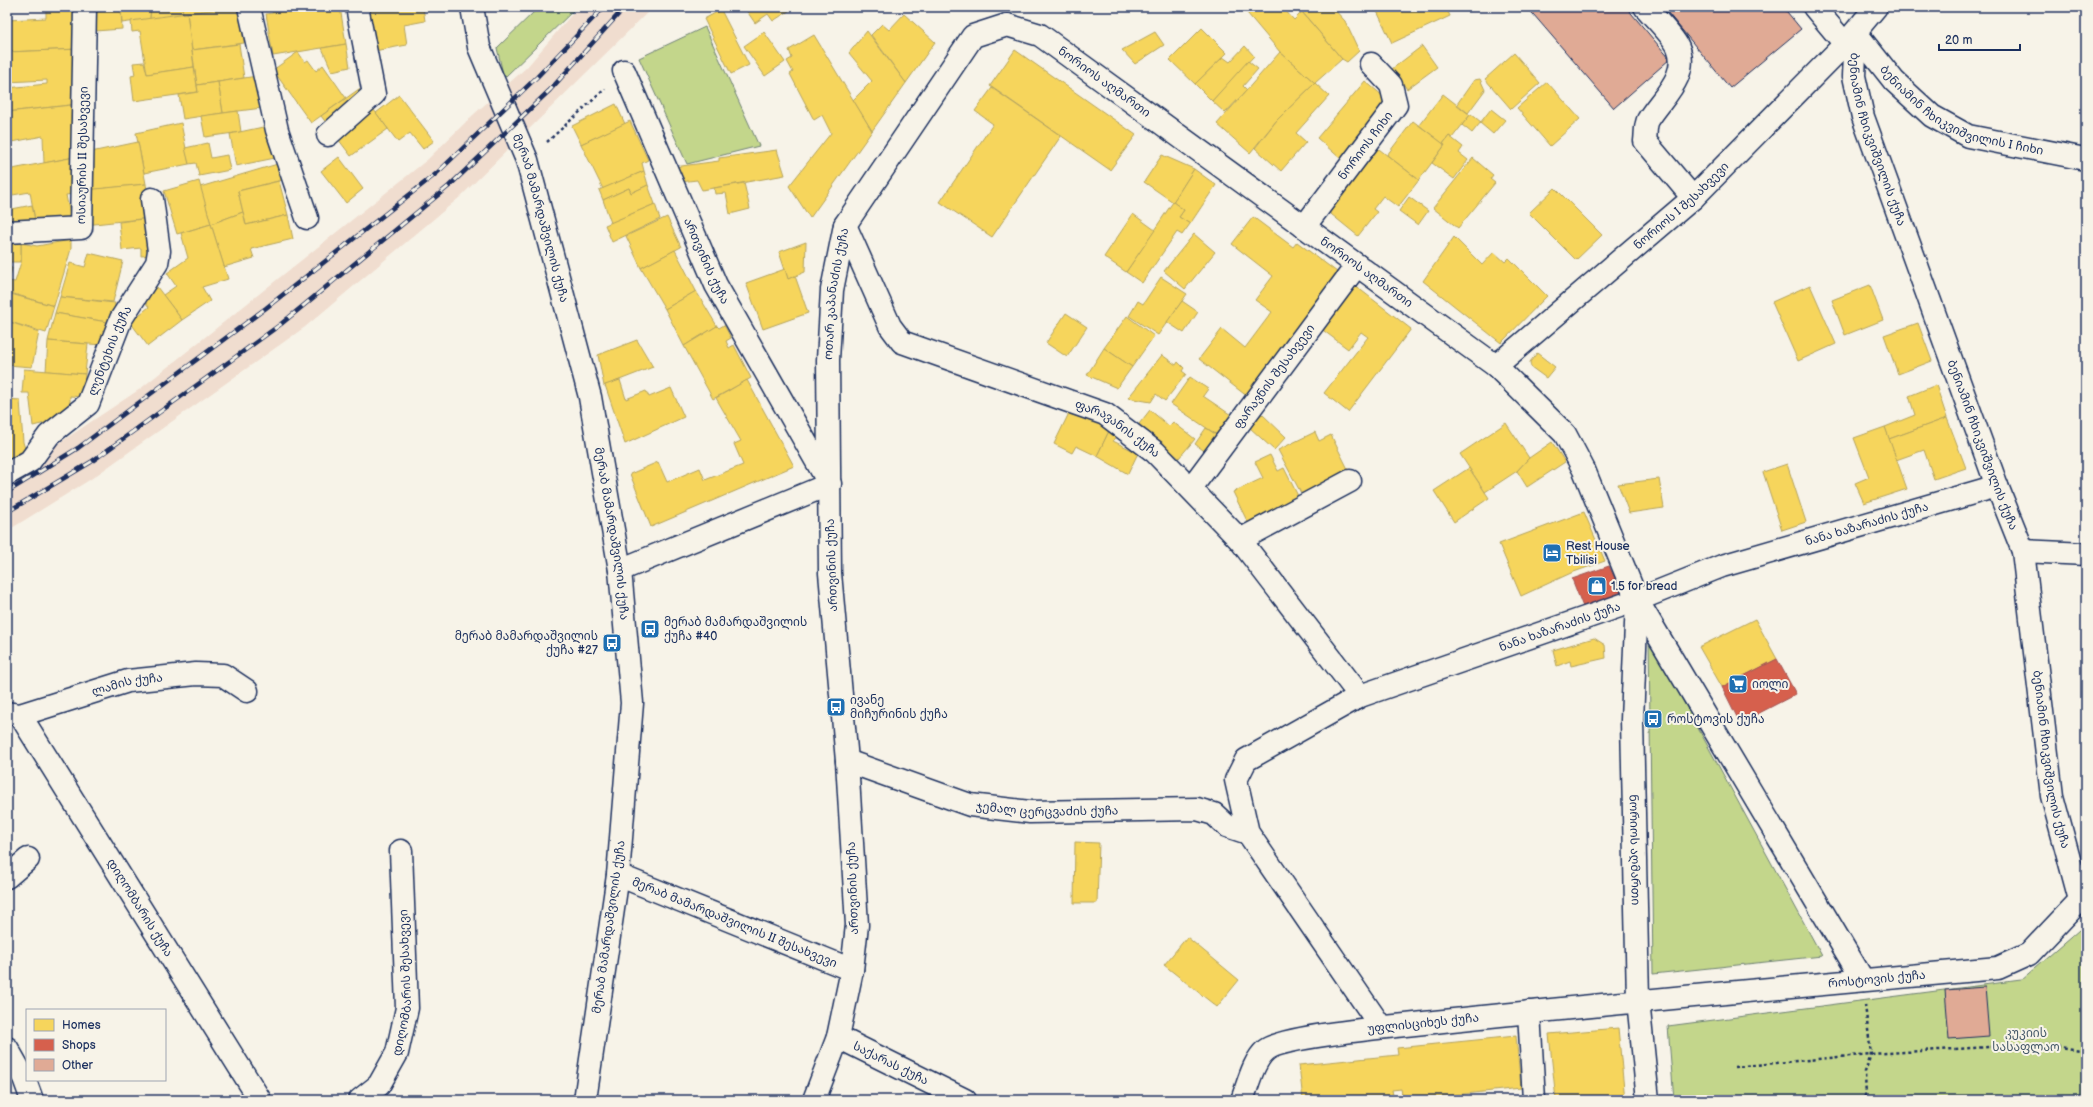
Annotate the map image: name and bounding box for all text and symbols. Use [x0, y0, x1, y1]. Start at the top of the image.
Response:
scale bar [1939, 26, 2020, 52]
text: 20 m [1945, 33, 1972, 48]
street label: ნორიოს აღმართი [1055, 43, 1154, 120]
street label: ბენიამინ ჩხიკვიშვილის ქუჩა [1846, 52, 1909, 228]
street label: ბენიამინ ჩხიკვიშვილის I ჩიხი [1877, 62, 2045, 158]
street label: ოსიაურის II შესახვევი [74, 86, 91, 224]
street label: ნორიოს ჩიხი [1335, 108, 1396, 183]
street label: მერაბ მამარდაშვილის ქუჩა [509, 132, 572, 304]
street label: ნორიოს I შესახვევი [1631, 159, 1732, 253]
street label: ართვინის ქუჩა [680, 215, 733, 307]
street label: ოთარ კაპანაძის ქუჩა [821, 226, 852, 360]
street label: ნორიოს აღმართი [1317, 233, 1416, 311]
street label: ლენტეხის ქუჩა [84, 303, 135, 398]
street label: ფარავნის შესახვევი [1230, 321, 1318, 432]
street label: ბენიამინ ჩხიკვიშვილის ქუჩა [1944, 358, 2021, 532]
street label: ფარავანის ქუჩა [1073, 396, 1164, 461]
street label: მერაბ მამარდაშვილის ქუჩა [591, 446, 632, 621]
street label: ნანა ხაზარაძის ქუჩა [1803, 499, 1930, 549]
street label: ართვინის ქუჩა [823, 518, 841, 612]
place label: Rest House Tbilisi [1566, 539, 1630, 568]
hotel icon: Rest House Tbilisi [1541, 542, 1563, 564]
shop icon: 1.5 for bread [1586, 575, 1608, 597]
place label: 1.5 for bread [1611, 579, 1677, 594]
street label: ნანა ხაზარაძის ქუჩა [1497, 599, 1622, 655]
place label: მერაბ მამარდაშვილის ქუჩა #40 [664, 615, 807, 644]
bus stop icon: მერაბ მამარდაშვილის ქუჩა #40 [639, 618, 661, 640]
place label: მერაბ მამარდაშვილის ქუჩა #27 [455, 629, 598, 658]
bus stop icon: მერაბ მამარდაშვილის ქუჩა #27 [601, 632, 623, 654]
street label: ბენიამინ ჩხიკვიშვილის ქუჩა [2030, 669, 2073, 850]
street label: ლამის ქუჩა [90, 670, 163, 699]
supermarket icon: იოლი [1727, 673, 1749, 695]
place label: იოლი [1752, 677, 1789, 692]
place label: ივანე მიჩურინის ქუჩა [850, 693, 948, 722]
bus stop icon: ივანე მიჩურინის ქუჩა [825, 696, 847, 718]
bus stop icon: როსტოვის ქუჩა [1642, 708, 1664, 730]
place label: როსტოვის ქუჩა [1667, 712, 1765, 727]
street label: ნორიოს აღმართი [1626, 794, 1643, 906]
street label: ჯემალ ცერცვაძის ქუჩა [975, 798, 1118, 820]
street label: მერაბ მამარდაშვილის ქუჩა [589, 840, 629, 1014]
street label: ართვინის ქუჩა [844, 841, 862, 935]
street label: დიღომბარის ქუჩა [104, 856, 176, 960]
street label: მერაბ მამარდაშვილის II შესახვევი [630, 874, 840, 971]
street label: დიღომბარის შესახვევი [389, 909, 415, 1057]
street label: როსტოვის ქუჩა [1828, 967, 1926, 991]
legend [26, 1009, 166, 1081]
street label: უფლისციხეს ქუჩა [1366, 1010, 1480, 1037]
text: Homes [62, 1018, 101, 1033]
park label: კუკიის სასაფლაო [1992, 1026, 2060, 1055]
text: Shops [62, 1038, 96, 1053]
street label: საქარას ქუჩა [851, 1038, 931, 1088]
text: Other [62, 1058, 94, 1073]

